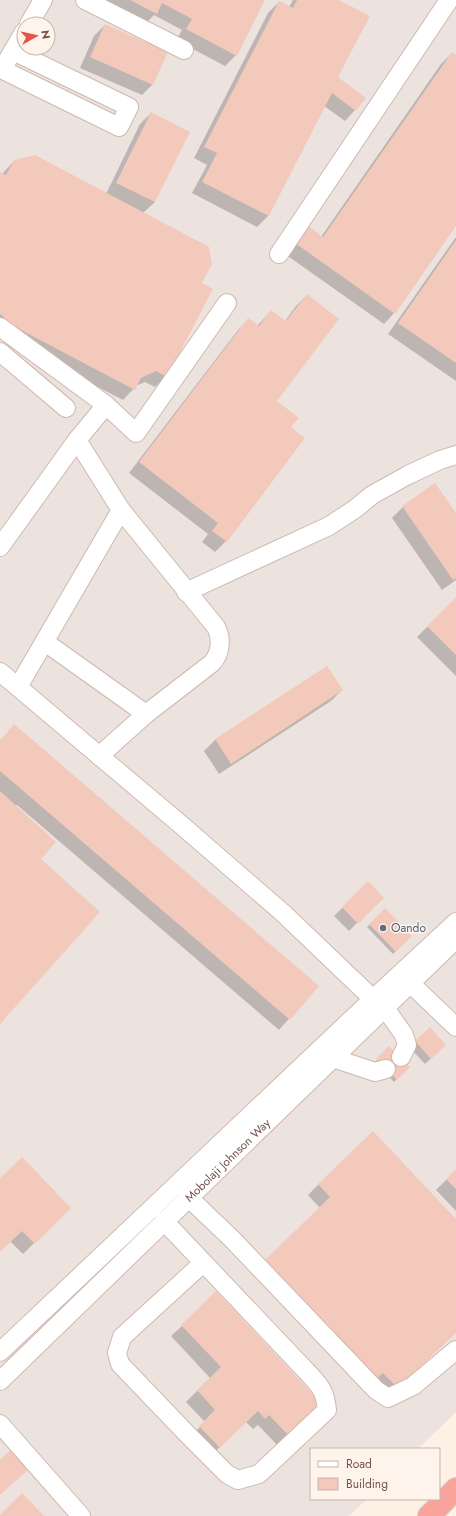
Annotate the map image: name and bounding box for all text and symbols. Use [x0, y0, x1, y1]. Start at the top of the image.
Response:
north arrow [16, 16, 56, 56]
text: N [37, 29, 54, 40]
place label: Oando [391, 919, 426, 937]
marker: Oando [378, 923, 388, 933]
street label: Mobolaji Johnson Way [181, 1114, 275, 1206]
legend [310, 1448, 440, 1500]
text: Road [346, 1455, 372, 1473]
text: Building [346, 1475, 388, 1493]

